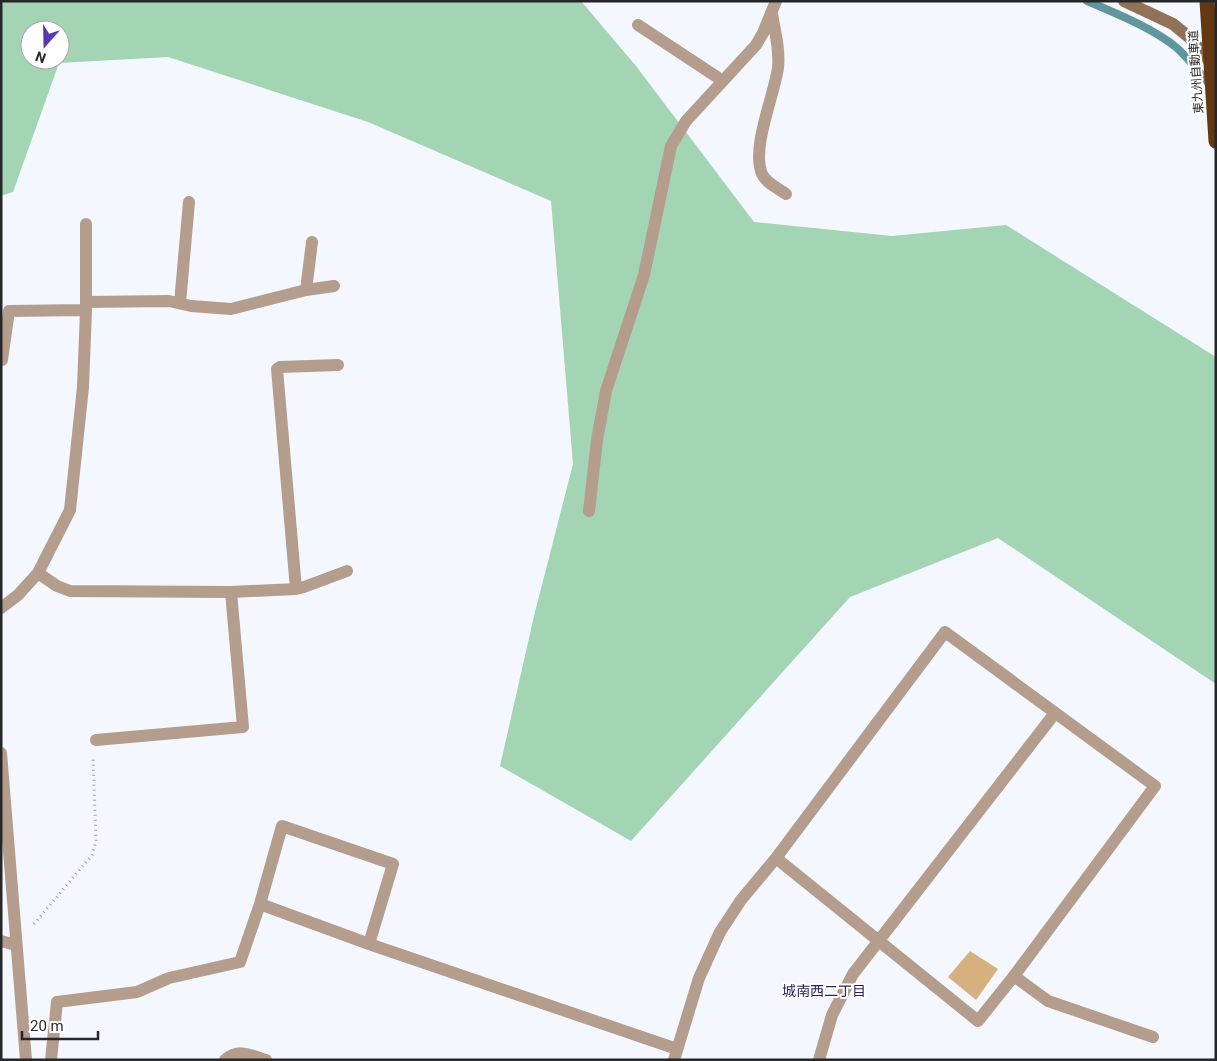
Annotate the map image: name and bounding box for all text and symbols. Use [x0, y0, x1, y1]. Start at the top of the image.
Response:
north arrow [20, 20, 70, 70]
street label: 東九州自動車道 [1186, 30, 1206, 114]
text: N [33, 48, 48, 66]
district label: 城南西二丁目 [782, 983, 866, 999]
scale bar [22, 1008, 99, 1040]
text: 20 m [30, 1017, 64, 1035]

